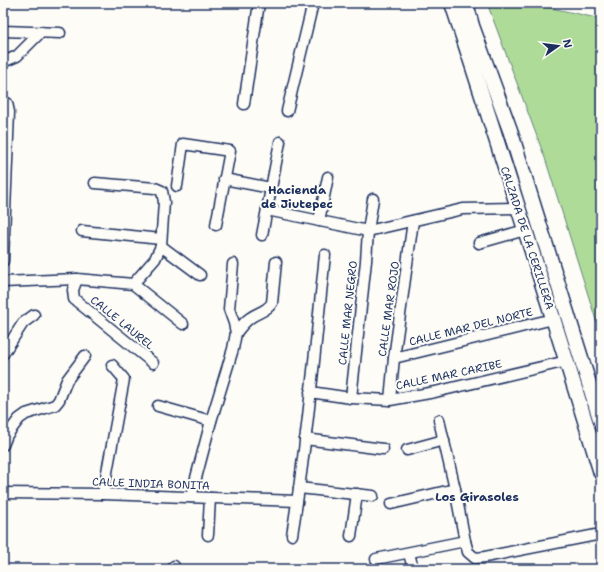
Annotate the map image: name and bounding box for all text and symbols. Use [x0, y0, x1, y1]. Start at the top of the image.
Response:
north arrow [538, 26, 578, 66]
text: N [559, 38, 576, 50]
street label: CALZADA DE LA CERILLERA [497, 165, 557, 311]
district label: Hacienda de Jiutepec [261, 182, 333, 212]
street label: CALLE MAR NEGRO [335, 260, 361, 366]
street label: CALLE MAR ROJO [375, 260, 403, 358]
street label: CALLE LAUREL [87, 293, 157, 353]
street label: CALLE MAR DEL NORTE [408, 304, 535, 350]
street label: CALLE MAR CARIBE [395, 356, 504, 394]
street label: CALLE INDIA BONITA [92, 474, 210, 494]
district label: Los Girasoles [435, 489, 519, 505]

